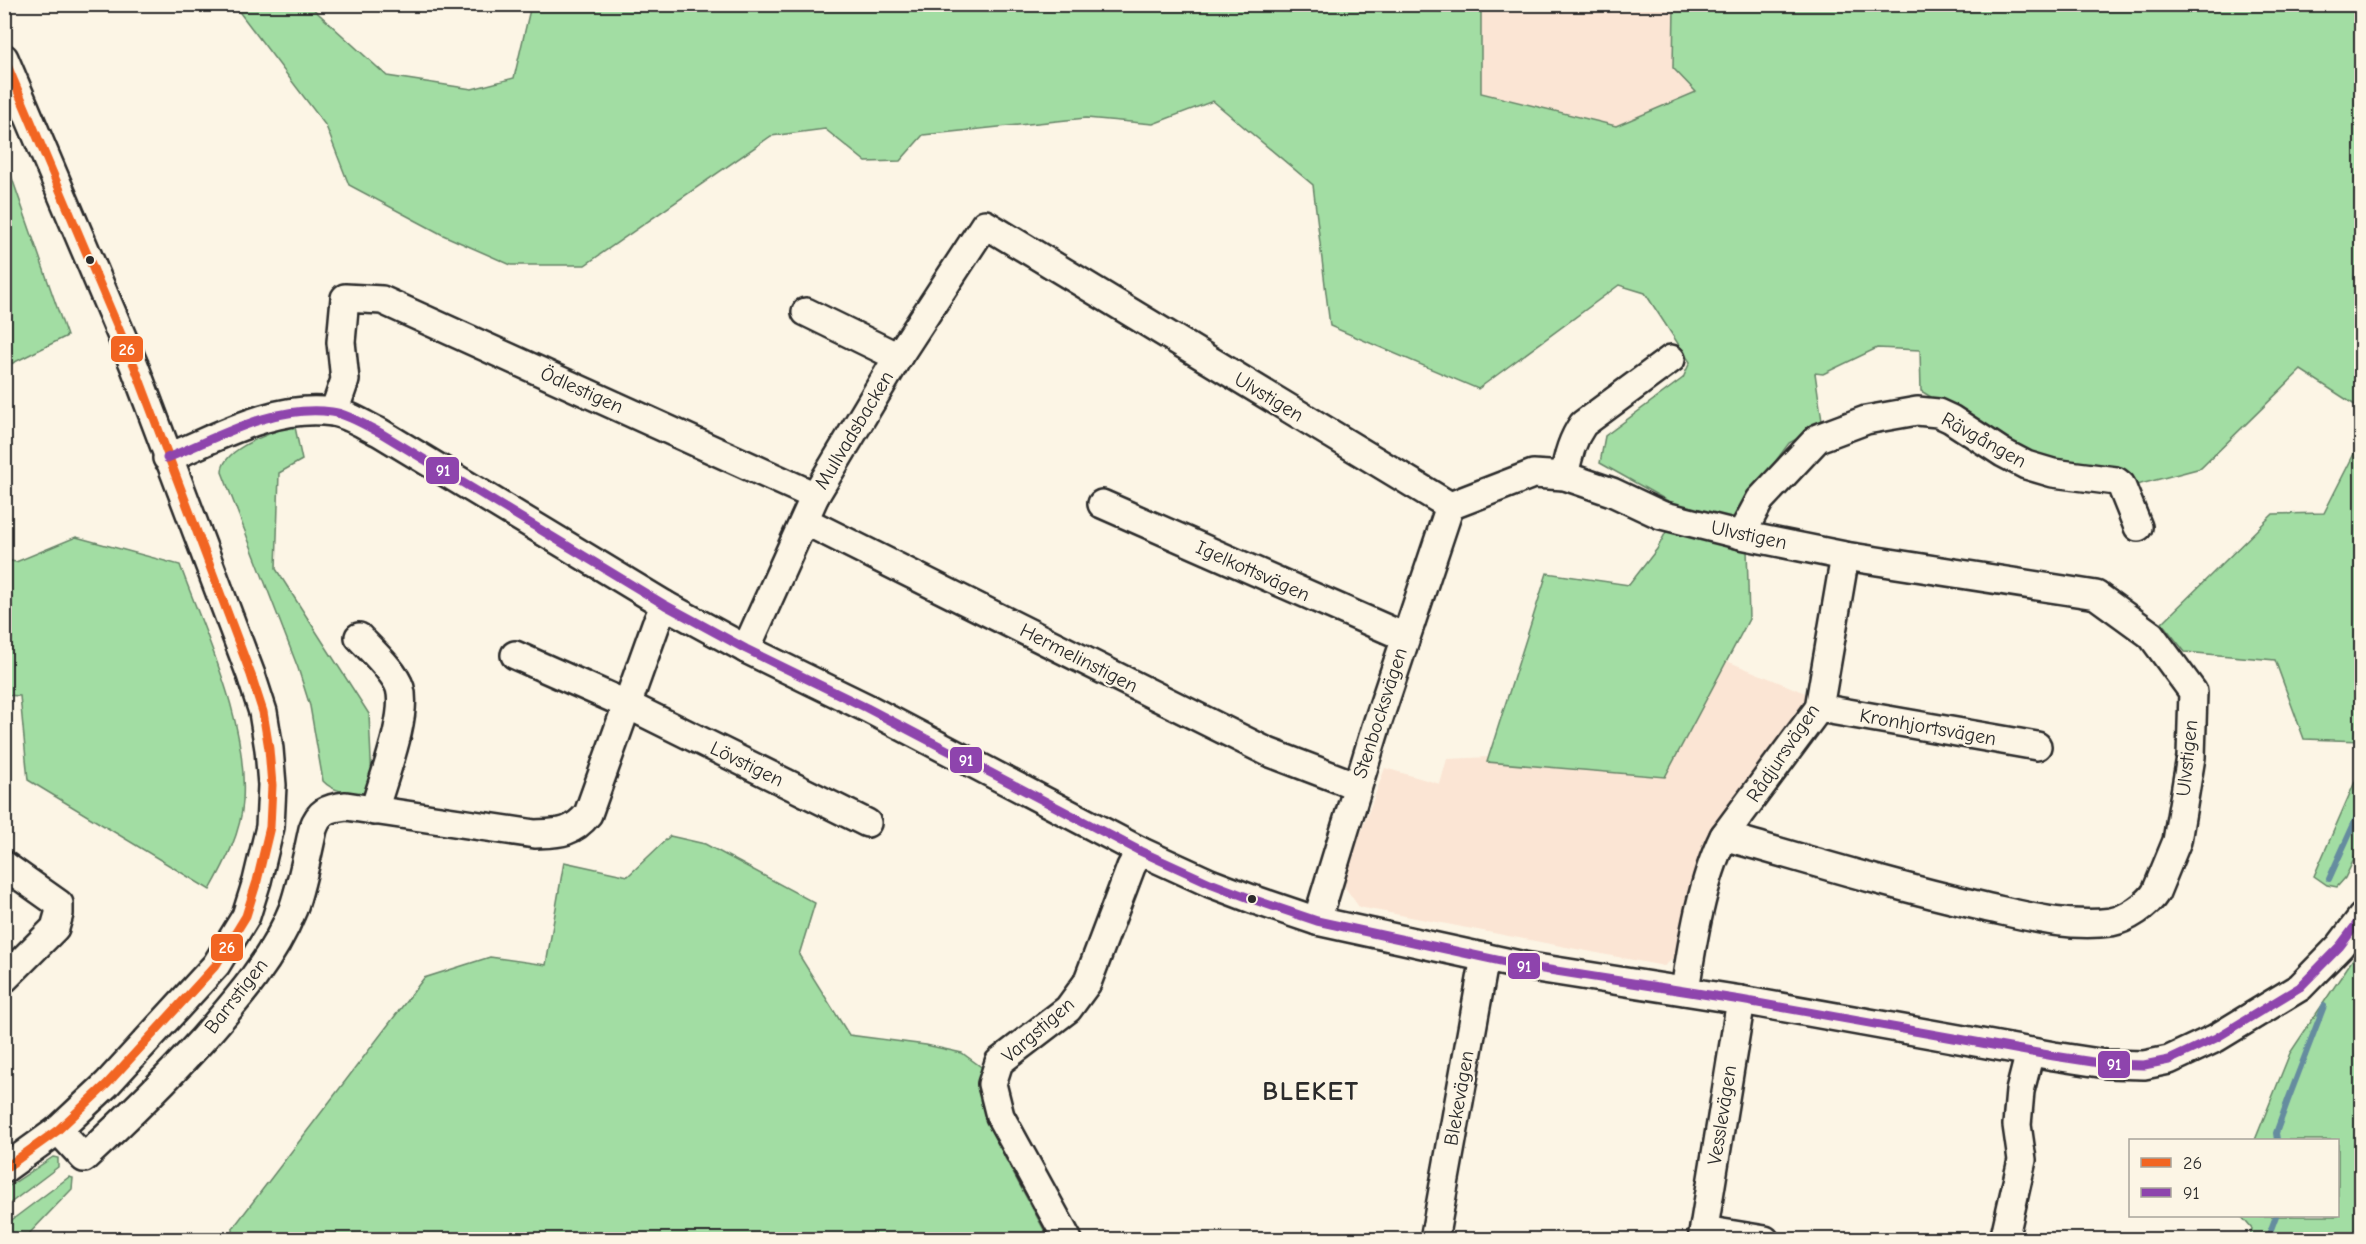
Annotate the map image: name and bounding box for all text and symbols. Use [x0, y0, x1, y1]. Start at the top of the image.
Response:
unlabelled marker [84, 254, 96, 266]
line badge: 26 [110, 335, 144, 363]
text: 26 [119, 341, 135, 359]
street label: Ödlestigen [537, 362, 627, 418]
street label: Mullvadsbacken [810, 367, 898, 493]
street label: Ulvstigen [1230, 367, 1308, 427]
street label: Rävgången [1937, 407, 2031, 473]
line badge: 91 [425, 456, 460, 485]
text: 91 [436, 462, 450, 480]
street label: Ulvstigen [1709, 516, 1789, 554]
street label: Igelkottsvägen [1192, 536, 1314, 606]
street label: Hermelinstigen [1016, 618, 1142, 698]
street label: Stenbocksvägen [1348, 645, 1412, 781]
street label: Rådjursvägen [1742, 699, 1824, 807]
street label: Kronhjortsvägen [1858, 704, 1998, 750]
street label: Ulvstigen [2172, 719, 2202, 797]
street label: Lövstigen [707, 736, 787, 792]
line badge: 91 [949, 746, 983, 774]
text: 91 [959, 752, 973, 770]
unlabelled marker [1246, 893, 1258, 905]
line badge: 26 [210, 933, 244, 962]
text: 26 [219, 939, 235, 957]
line badge: 91 [1507, 952, 1541, 980]
street label: Barrstigen [200, 954, 272, 1038]
text: 91 [1517, 958, 1531, 976]
street label: Vargstigen [997, 992, 1079, 1068]
street label: Blekevägen [1439, 1049, 1479, 1147]
line badge: 91 [2097, 1050, 2131, 1079]
text: 91 [2107, 1056, 2121, 1074]
street label: Vesslevägen [1703, 1064, 1741, 1166]
district label: BLEKET [1262, 1077, 1360, 1107]
legend [2129, 1139, 2339, 1217]
text: 26 [2183, 1153, 2202, 1174]
text: 91 [2183, 1183, 2200, 1204]

